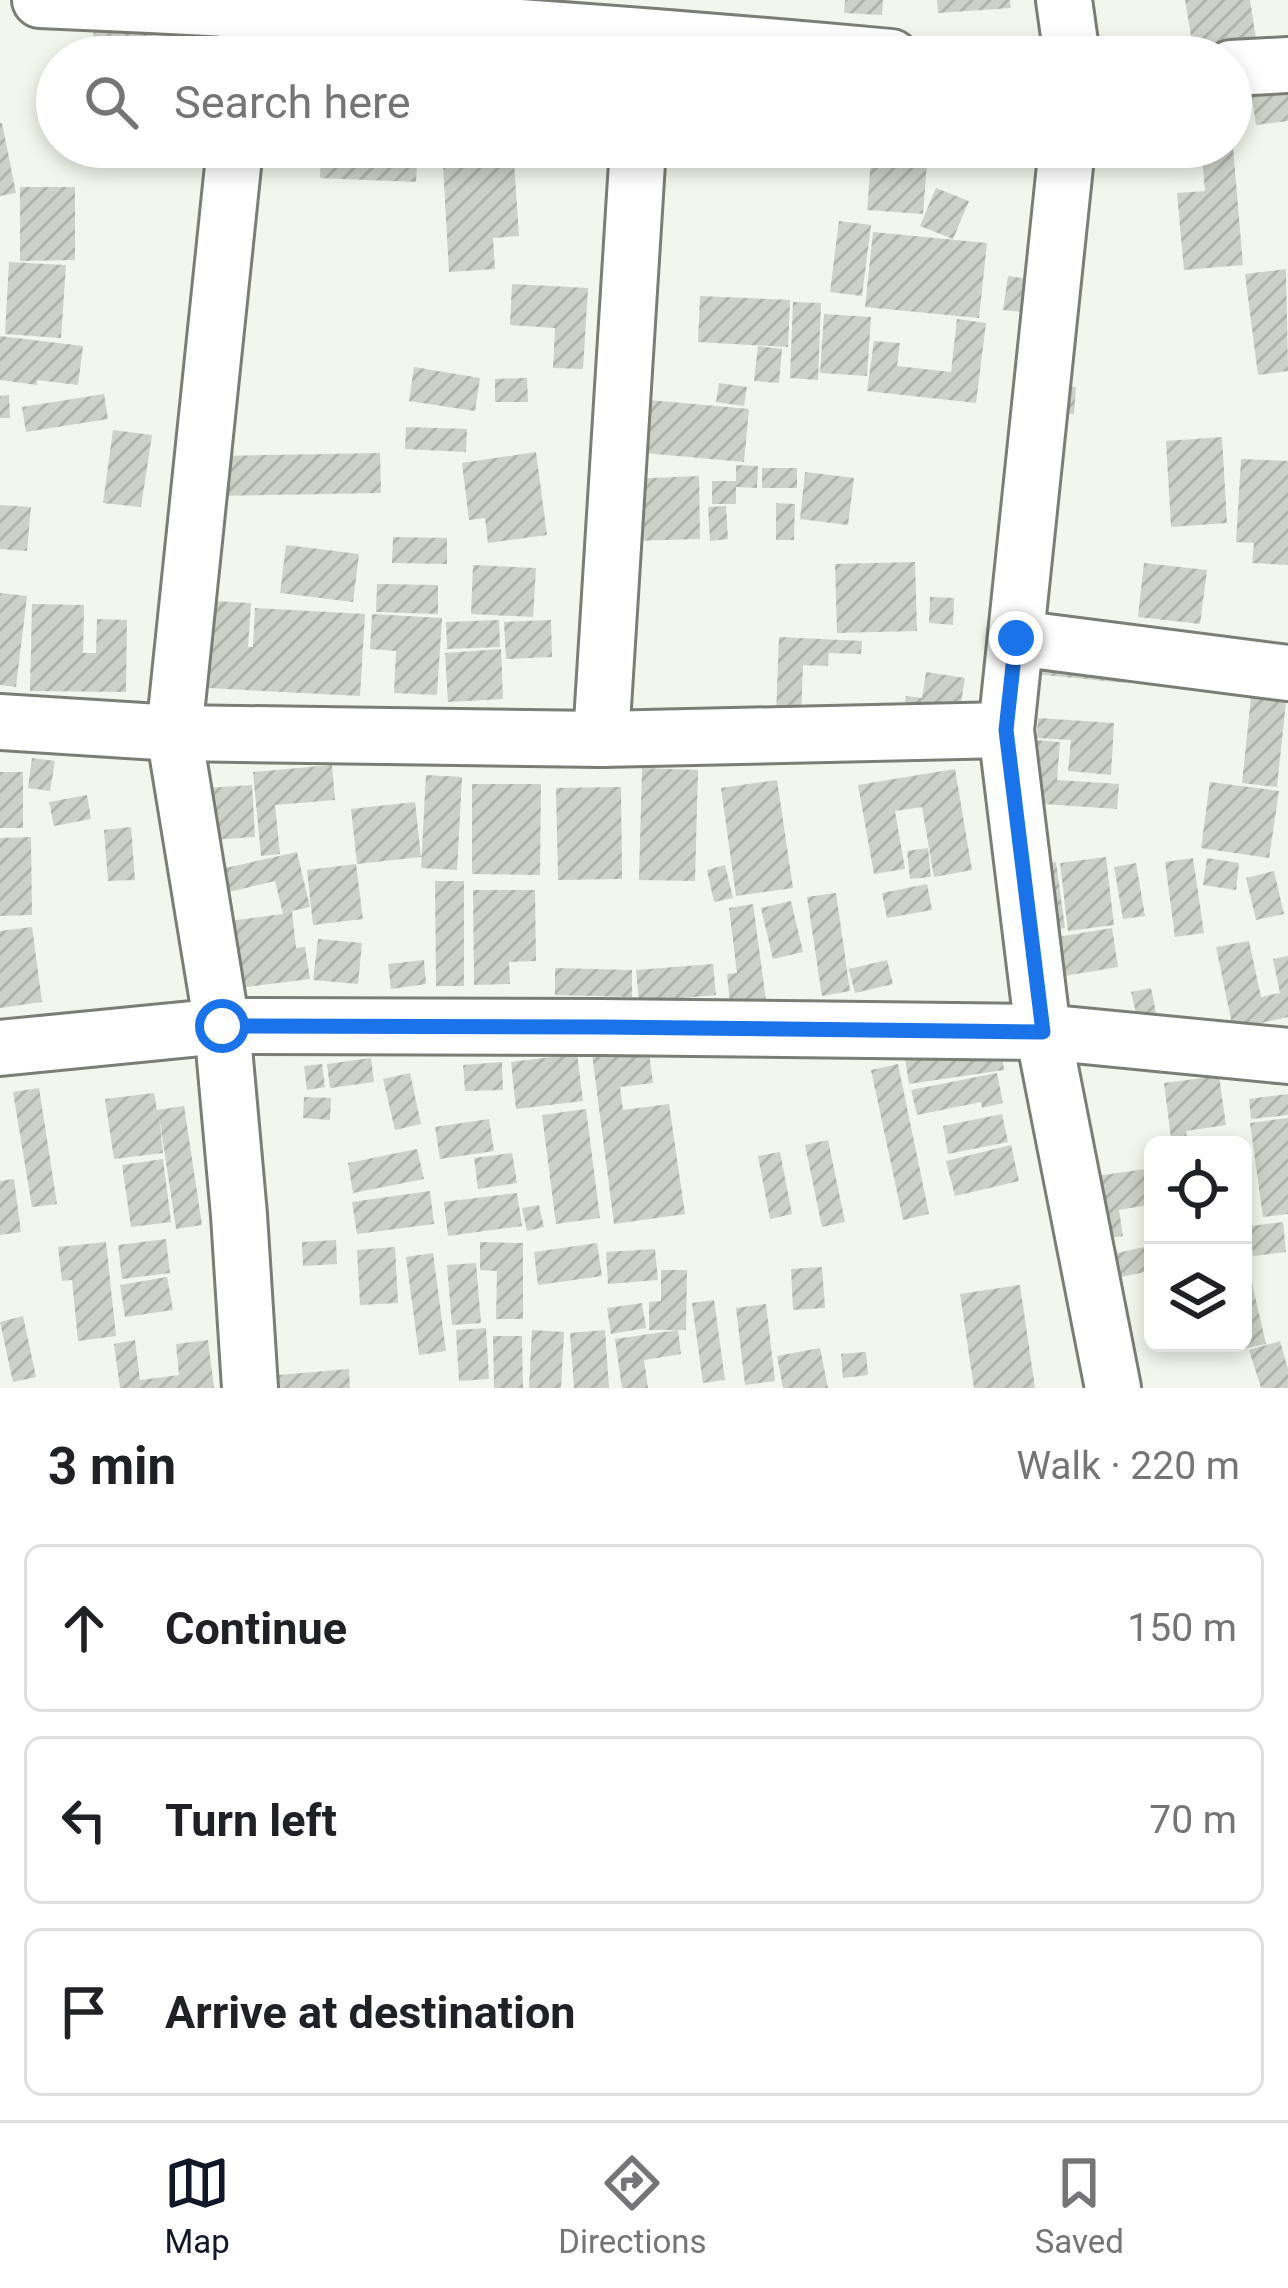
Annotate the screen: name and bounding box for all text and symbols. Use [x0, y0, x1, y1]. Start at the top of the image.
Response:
search box [36, 36, 1252, 168]
icon: search [78, 69, 144, 135]
text: Search here [174, 76, 411, 129]
route end [989, 611, 1043, 665]
route start [195, 999, 249, 1053]
map controls [1144, 1136, 1252, 1352]
button: locate [1144, 1136, 1252, 1244]
button: layers [1144, 1244, 1252, 1352]
text: 3 min [48, 1437, 176, 1496]
text: Walk · 220 m [1016, 1443, 1240, 1489]
icon: ahead [51, 1595, 117, 1661]
text: Continue [165, 1602, 347, 1655]
text: 150 m [1127, 1605, 1237, 1651]
icon: left [51, 1787, 117, 1853]
text: Turn left [165, 1794, 337, 1847]
text: 70 m [1149, 1797, 1237, 1843]
icon: arrive [51, 1979, 117, 2045]
text: Arrive at destination [165, 1986, 576, 2039]
tab: Map [164, 2150, 230, 2261]
tab: Directions [558, 2150, 707, 2261]
tab: Saved [1035, 2150, 1124, 2261]

